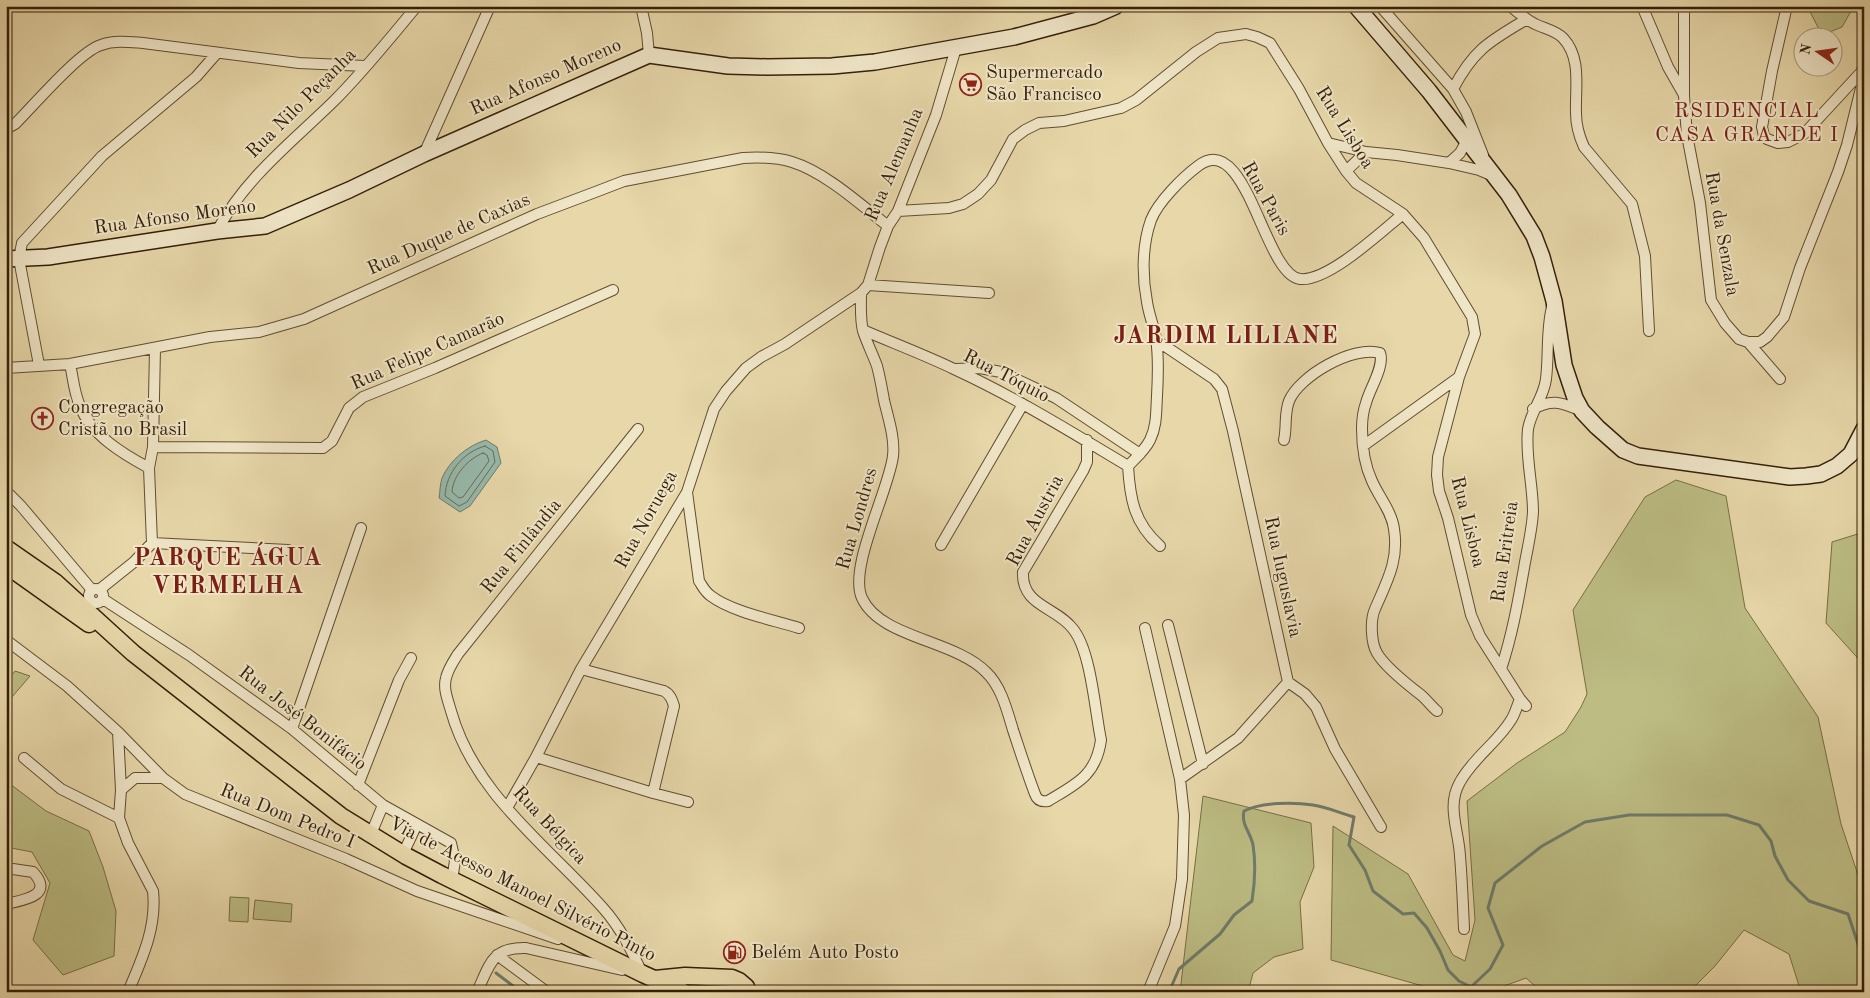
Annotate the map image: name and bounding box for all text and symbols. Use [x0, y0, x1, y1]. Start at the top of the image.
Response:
north arrow [1792, 28, 1842, 78]
street label: Rua Afonso Moreno [467, 36, 625, 120]
text: N [1798, 42, 1814, 56]
street label: Rua Nilo Peçanha [244, 45, 361, 162]
place label: Supermercado São Francisco [986, 64, 1103, 105]
supermarket icon: Supermercado São Francisco [958, 72, 982, 96]
street label: Rua Lisboa [1311, 83, 1377, 173]
district label: RSIDENCIAL CASA GRANDE I [1655, 101, 1839, 146]
street label: Rua Alemanha [863, 105, 928, 225]
street label: Rua Paris [1237, 159, 1293, 239]
street label: Rua da Senzala [1701, 170, 1741, 298]
street label: Rua Duque de Caxias [365, 191, 533, 279]
street label: Rua Afonso Moreno [93, 197, 257, 239]
street label: Rua Felipe Camarão [348, 310, 508, 394]
district label: JARDIM LILIANE [1113, 325, 1339, 349]
street label: Rua Tóquio [960, 347, 1052, 407]
place label: Congregação Cristã no Brasil [58, 399, 187, 440]
church icon: Congregação Cristã no Brasil [30, 407, 54, 431]
street label: Rua Londres [834, 466, 882, 572]
street label: Rua Noruega [612, 467, 682, 572]
street label: Rua Austria [1004, 472, 1068, 570]
street label: Rua Lisboa [1447, 475, 1488, 570]
street label: Rua Finlândia [478, 496, 566, 598]
street label: Rua Eritreia [1489, 499, 1523, 604]
street label: Rua Iuguslavia [1260, 515, 1304, 640]
district label: PARQUE ÁGUA VERMELHA [133, 541, 323, 599]
street label: Rua José Bonifácio [234, 663, 370, 775]
street label: Rua Dom Pedro I [217, 781, 357, 853]
street label: Rua Bélgica [508, 784, 590, 869]
street label: Via de Acesso Manoel Silvério Pinto [386, 814, 658, 966]
fuel station icon: Belém Auto Posto [723, 941, 747, 965]
place label: Belém Auto Posto [751, 944, 899, 963]

